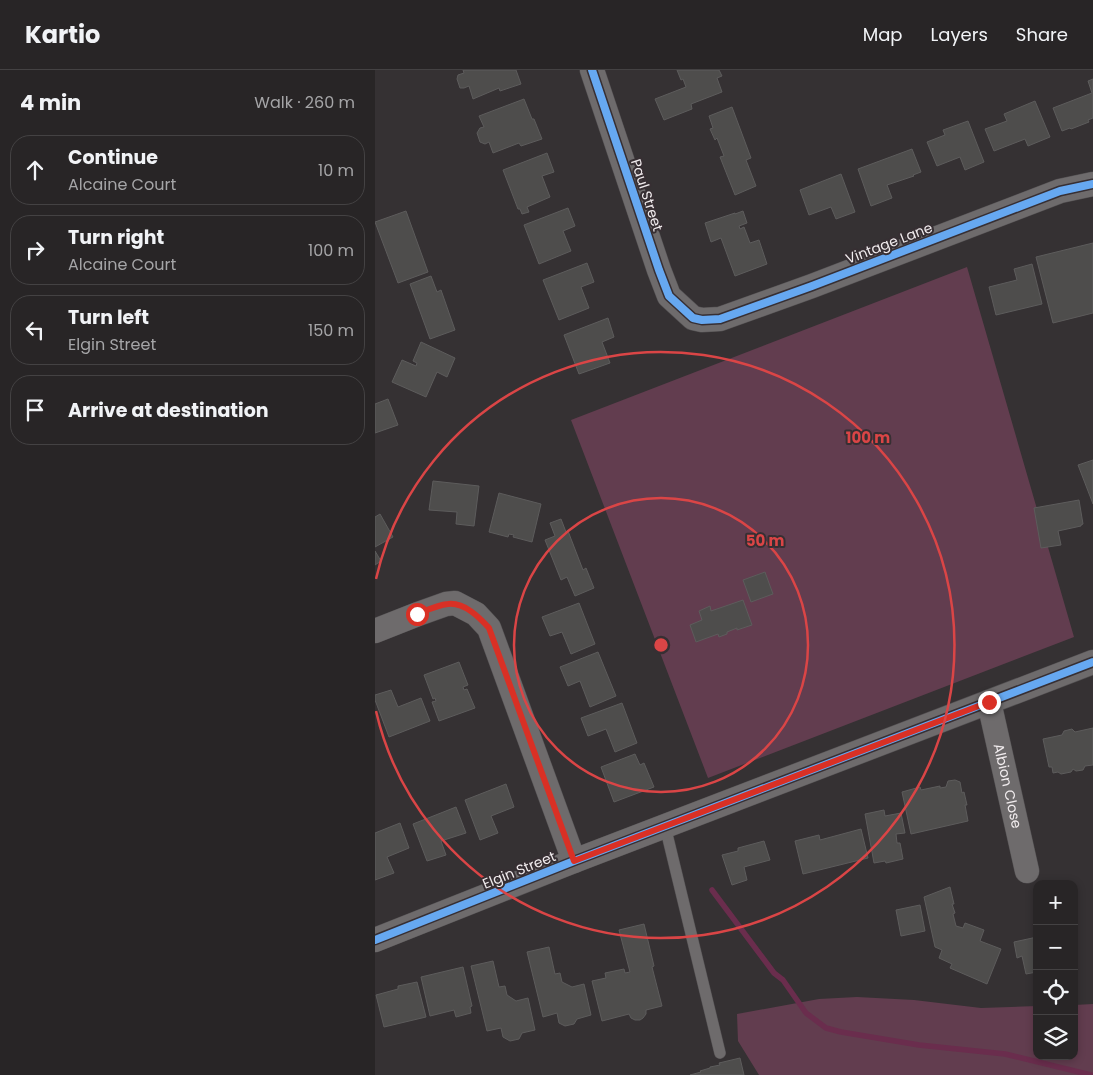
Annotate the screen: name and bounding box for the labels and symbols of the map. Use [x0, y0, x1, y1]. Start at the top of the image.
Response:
street label: Paul Street [626, 156, 668, 234]
street label: Vintage Lane [843, 217, 936, 269]
text: 100 m [846, 427, 890, 448]
text: 50 m [746, 530, 784, 551]
route start [406, 603, 429, 626]
centre of rings [652, 636, 670, 654]
route end [978, 691, 1001, 714]
street label: Albion Close [989, 741, 1027, 831]
street label: Elgin Street [479, 846, 559, 894]

